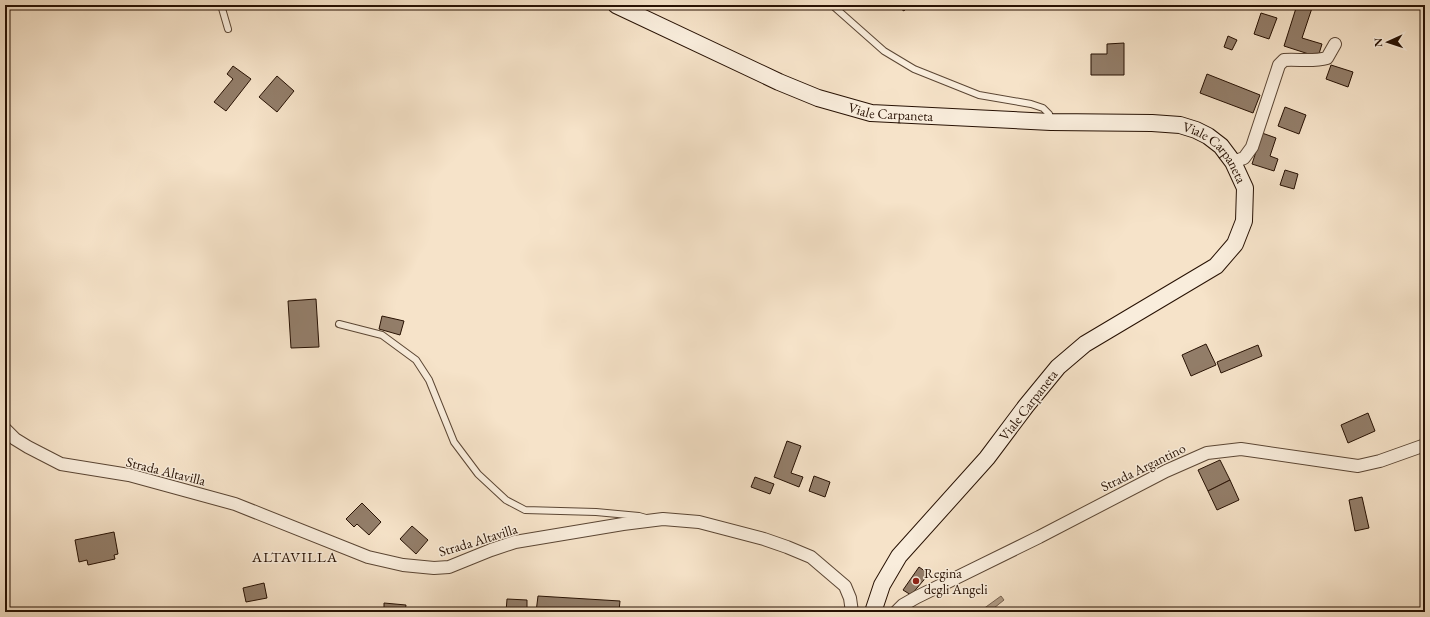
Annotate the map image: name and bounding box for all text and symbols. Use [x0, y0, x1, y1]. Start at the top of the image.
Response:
north arrow [1368, 22, 1408, 62]
text: N [1371, 38, 1385, 47]
street label: Viale Carpaneta [846, 98, 934, 125]
street label: Viale Carpaneta [1181, 117, 1251, 186]
street label: Viale Carpaneta [995, 365, 1062, 444]
street label: Strada Argantino [1098, 439, 1188, 495]
street label: Strada Altavilla [124, 452, 208, 490]
street label: Strada Altavilla [437, 519, 520, 560]
district label: ALTAVILLA [251, 547, 338, 566]
place label: Regina degli Angeli [924, 564, 988, 598]
marker: Regina degli Angeli [911, 576, 921, 586]

